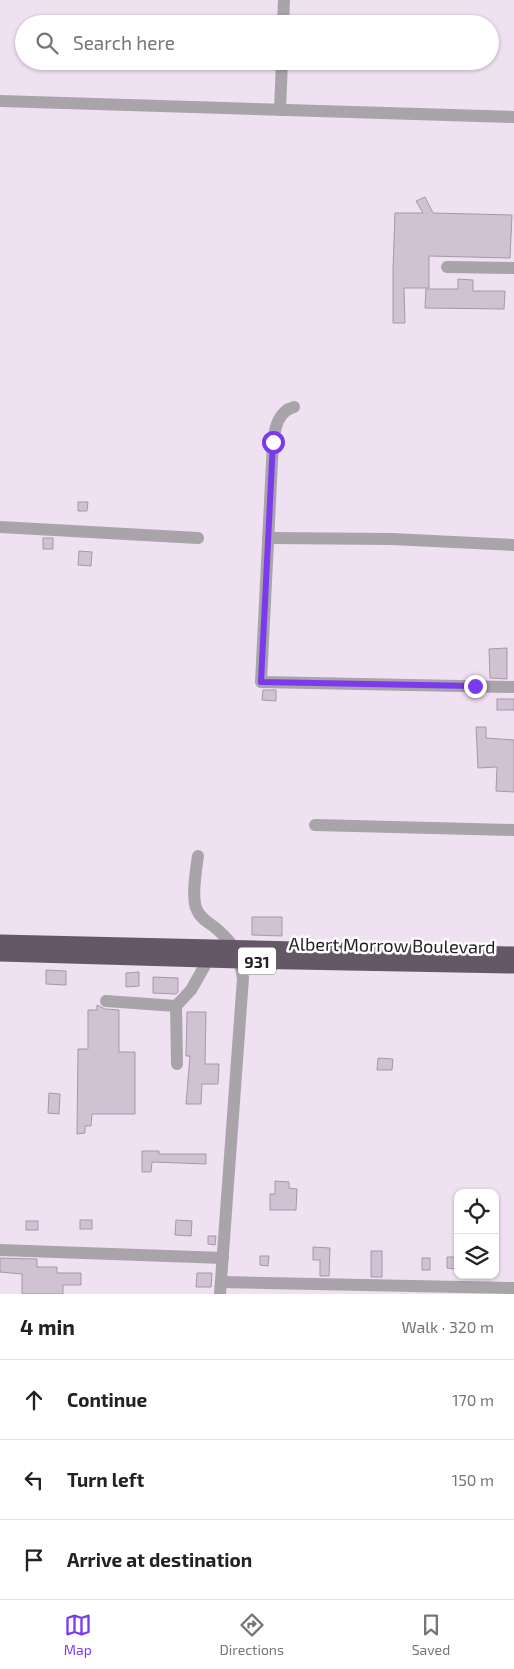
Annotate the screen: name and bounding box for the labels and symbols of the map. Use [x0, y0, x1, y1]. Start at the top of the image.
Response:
route start [262, 431, 285, 454]
route end [464, 675, 487, 698]
street label: Albert Morrow Boulevard [288, 932, 496, 958]
road number: 931 [238, 948, 276, 974]

